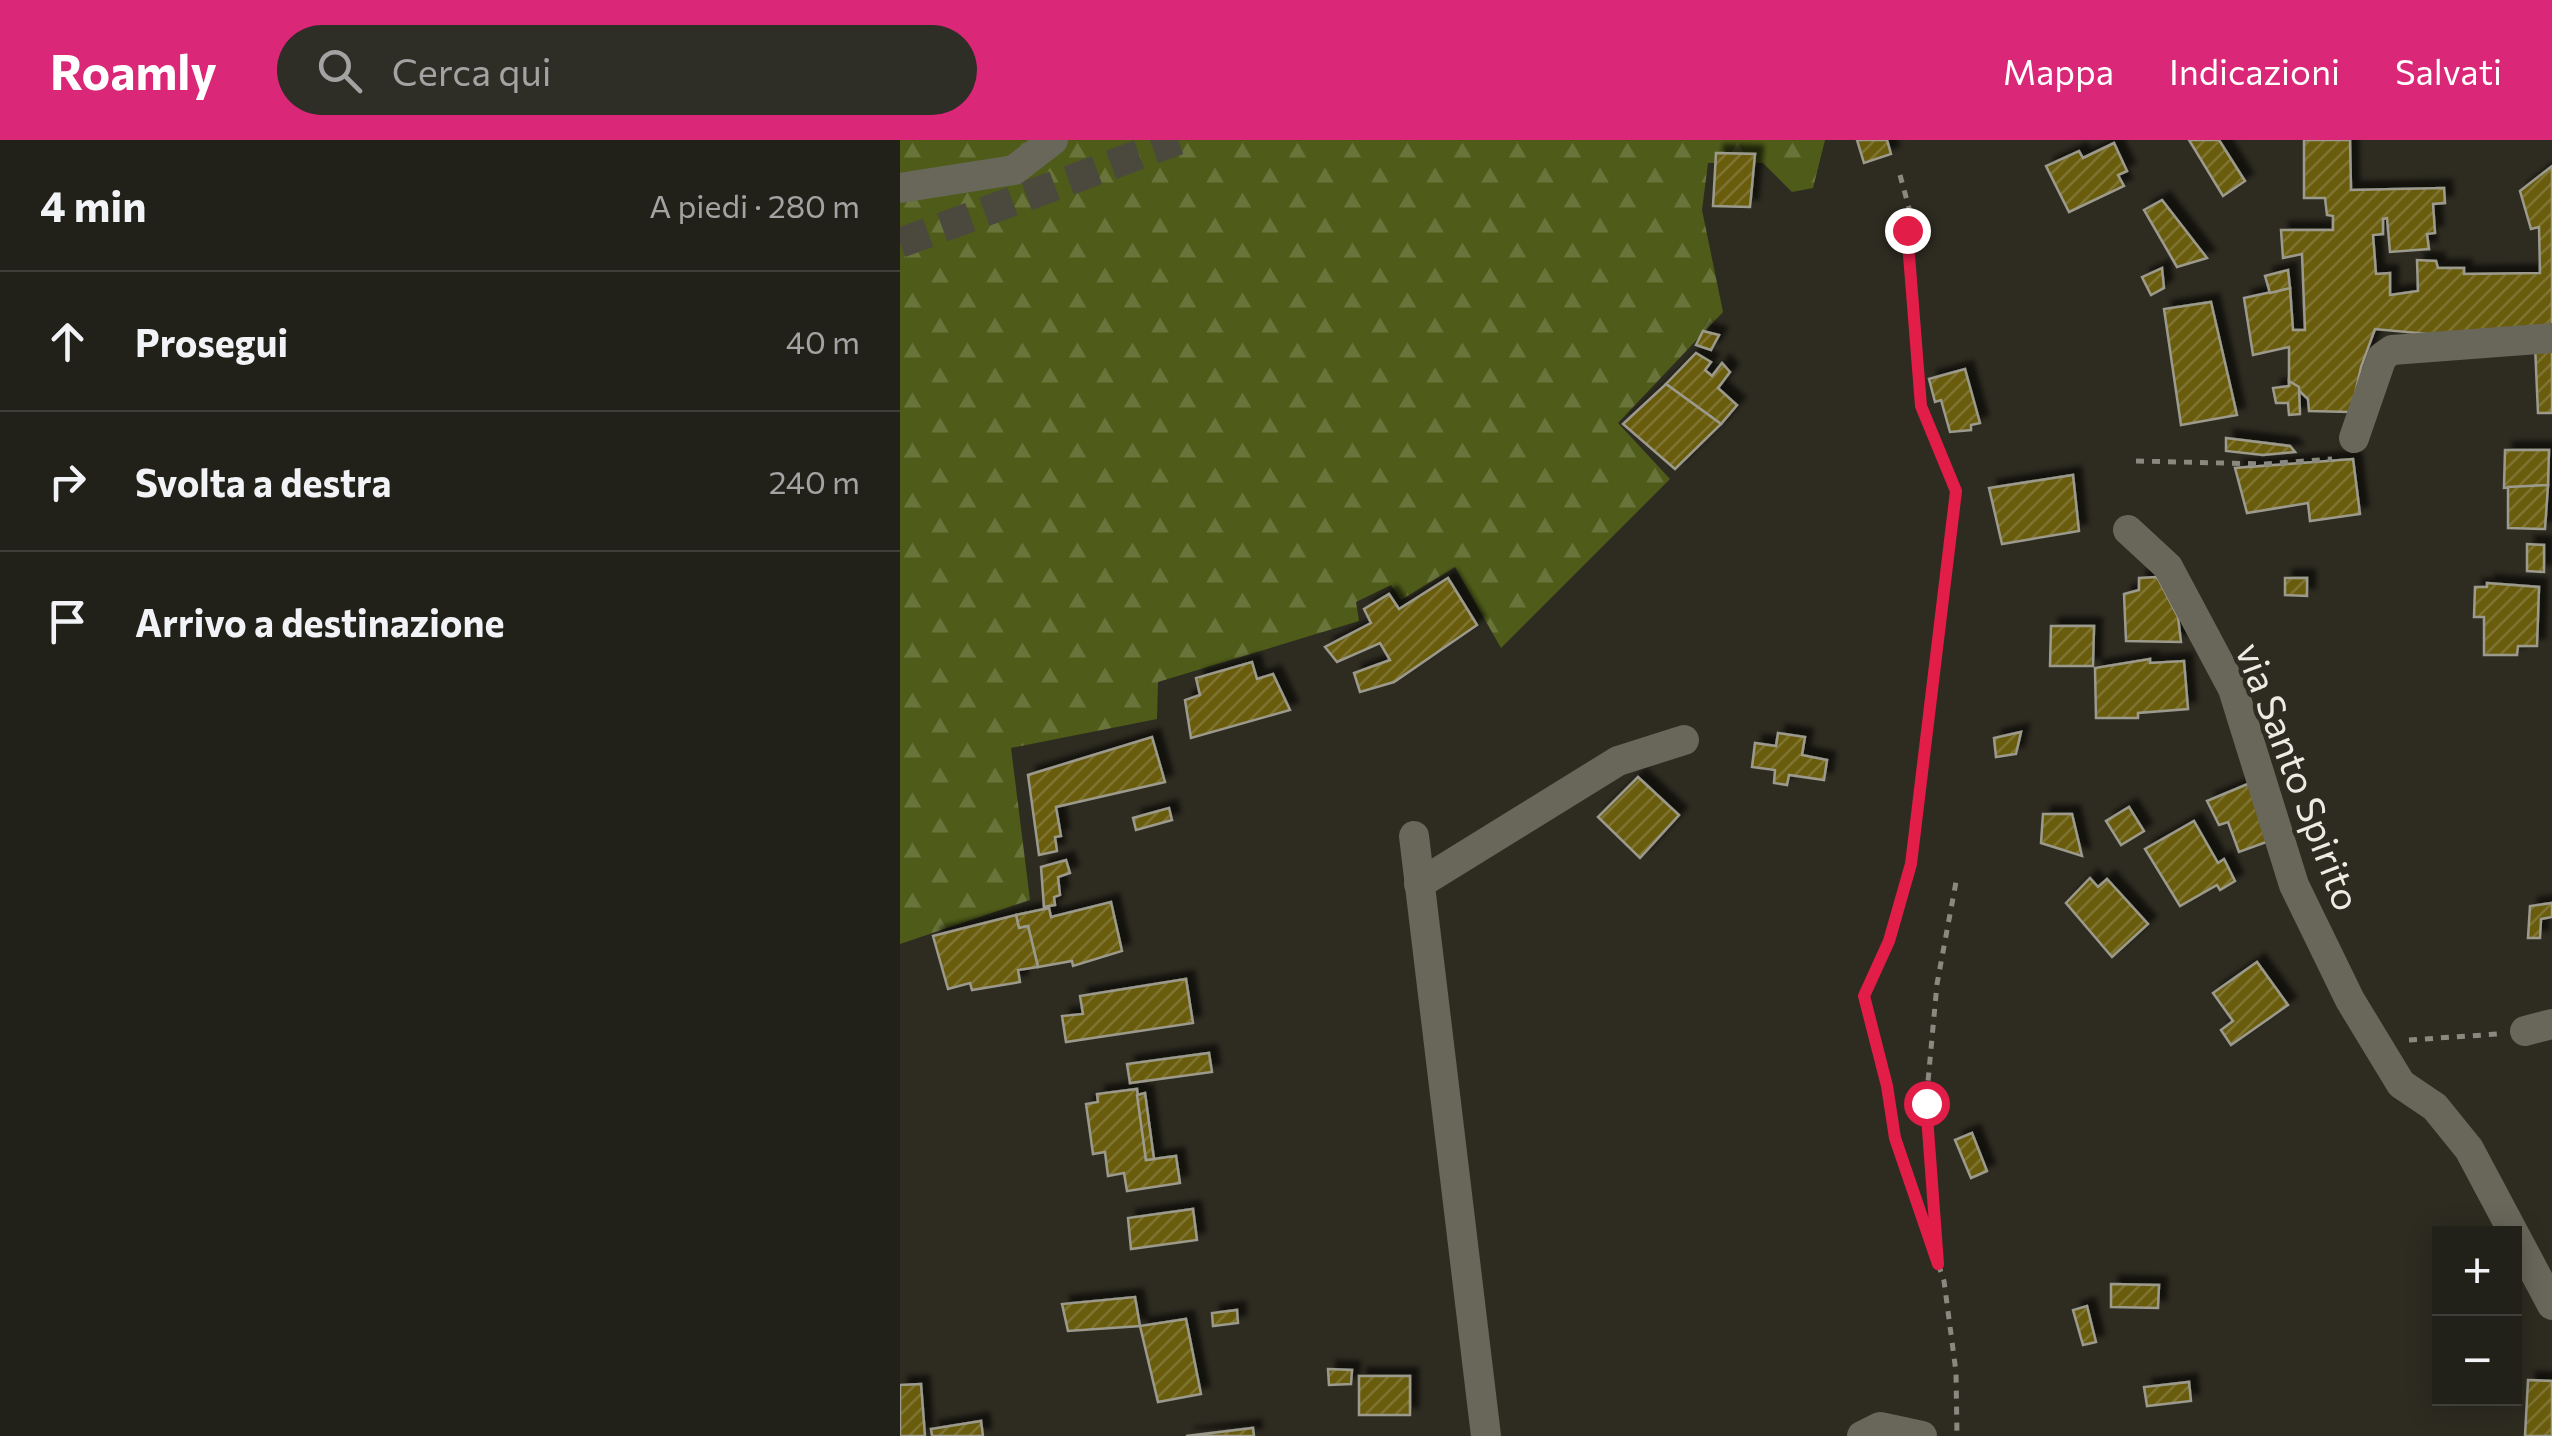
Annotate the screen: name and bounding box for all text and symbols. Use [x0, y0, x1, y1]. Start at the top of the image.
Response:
search box [277, 25, 977, 115]
text: Roamly [50, 41, 217, 100]
icon: search [312, 43, 367, 98]
text: Cerca qui [392, 47, 552, 94]
text: Mappa [2003, 49, 2114, 92]
text: Indicazioni [2169, 49, 2340, 92]
text: Salvati [2395, 49, 2502, 92]
text: 4 min [40, 179, 146, 231]
text: A piedi · 280 m [649, 185, 860, 225]
route end [1885, 208, 1931, 254]
icon: ahead [40, 314, 95, 369]
text: Prosegui [135, 318, 288, 365]
text: 40 m [786, 321, 860, 361]
icon: right [40, 454, 95, 509]
text: Svolta a destra [135, 458, 391, 505]
text: 240 m [769, 461, 860, 501]
icon: arrive [40, 594, 95, 649]
text: Arrivo a destinazione [135, 598, 505, 645]
street label: via Santo Spirito [2227, 635, 2373, 917]
route start [1904, 1081, 1950, 1127]
map controls [2432, 1226, 2522, 1406]
button: + [2432, 1226, 2522, 1316]
button: − [2432, 1316, 2522, 1406]

